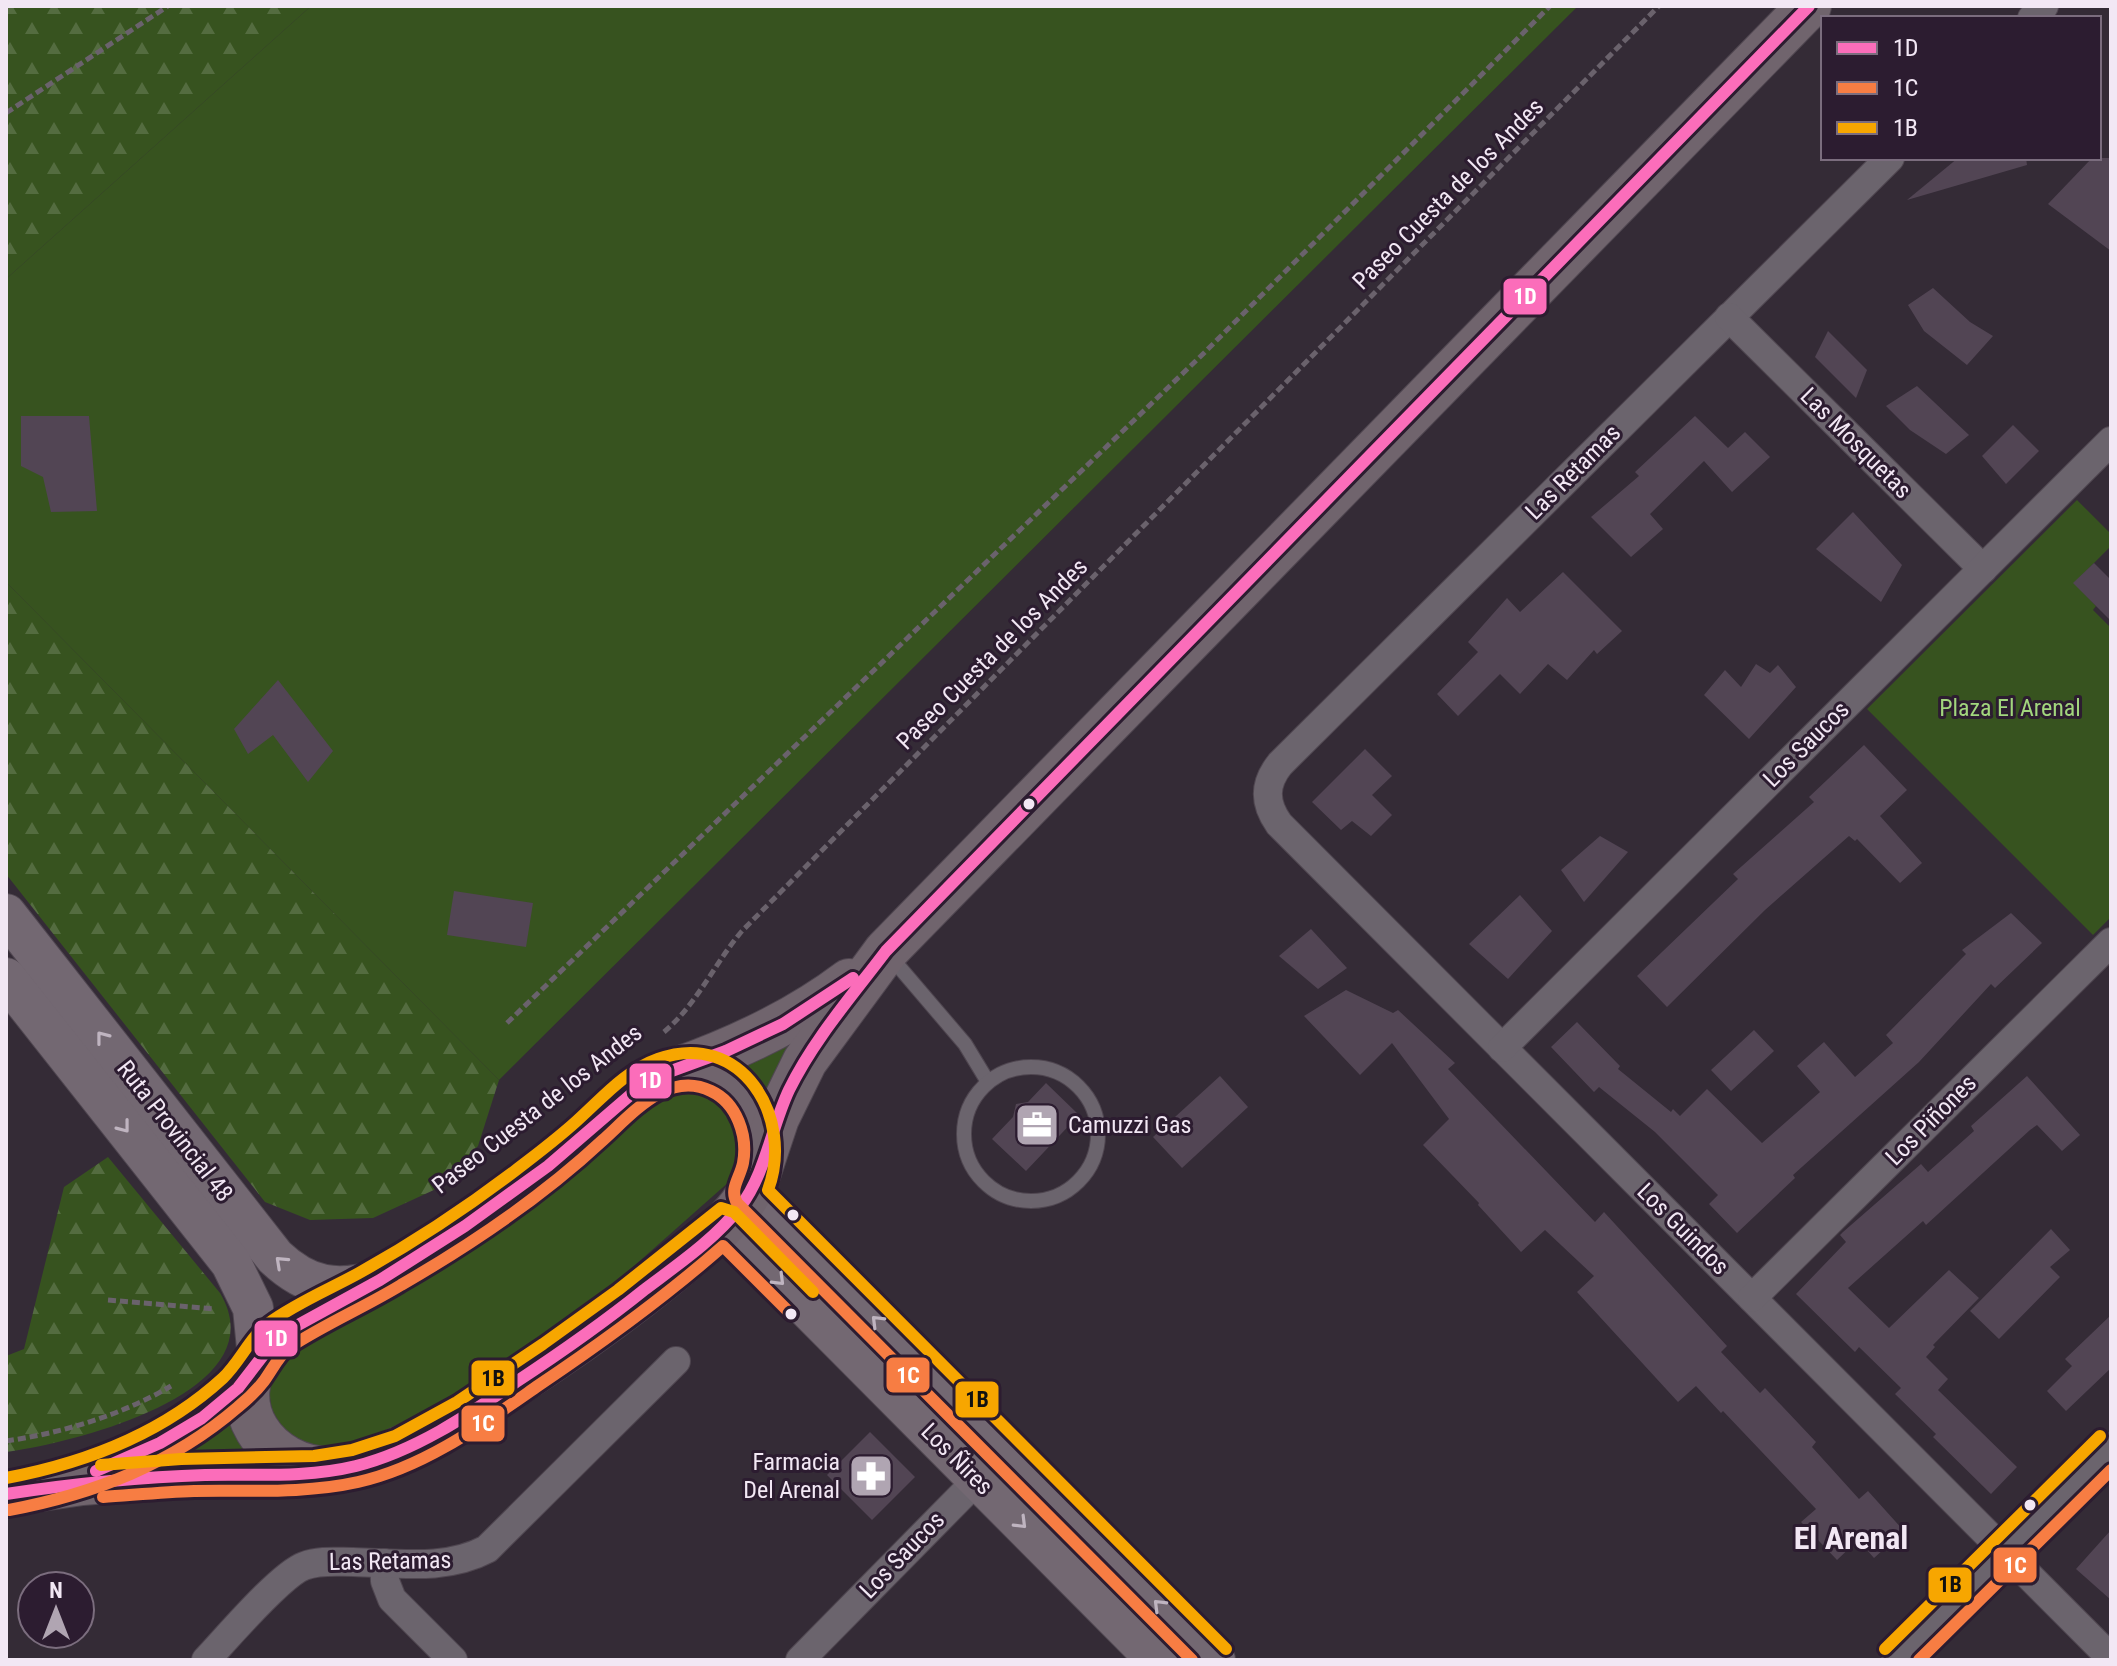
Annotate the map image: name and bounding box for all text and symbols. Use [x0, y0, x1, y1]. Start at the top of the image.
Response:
legend [1821, 16, 2101, 160]
text: 1D [1893, 34, 1919, 62]
text: 1C [1893, 74, 1918, 102]
street label: Paseo Cuesta de los Andes [1347, 93, 1549, 295]
text: 1B [1893, 114, 1918, 142]
line badge: 1D [1502, 277, 1548, 316]
text: 1D [1513, 284, 1537, 309]
street label: Las Mosquetas [1795, 382, 1917, 504]
street label: Las Retamas [1520, 419, 1626, 525]
street label: Paseo Cuesta de los Andes [891, 553, 1093, 755]
park label: Plaza El Arenal [1939, 694, 2081, 722]
street label: Los Saucos [1757, 695, 1855, 793]
unlabelled marker [1021, 796, 1037, 812]
street label: Paseo Cuesta de los Andes [427, 1018, 647, 1200]
one-way arrow [97, 1031, 111, 1046]
street label: Ruta Provincial 48 [111, 1055, 239, 1207]
line badge: 1D [628, 1062, 673, 1100]
text: 1D [638, 1068, 662, 1093]
street label: Los Piñones [1880, 1069, 1982, 1171]
office icon: Camuzzi Gas [1013, 1101, 1061, 1149]
place label: Camuzzi Gas [1068, 1111, 1191, 1139]
one-way arrow [114, 1118, 129, 1132]
street label: Los Guindos [1631, 1177, 1735, 1281]
unlabelled marker [785, 1207, 801, 1223]
one-way arrow [276, 1257, 290, 1272]
one-way arrow [769, 1270, 784, 1285]
unlabelled marker [783, 1306, 799, 1322]
one-way arrow [872, 1316, 886, 1330]
line badge: 1D [253, 1319, 299, 1358]
text: 1D [264, 1326, 288, 1351]
line badge: 1C [885, 1356, 931, 1394]
line badge: 1B [470, 1359, 516, 1397]
text: 1C [896, 1363, 920, 1388]
text: 1B [481, 1366, 505, 1391]
line badge: 1B [954, 1380, 1000, 1419]
text: 1B [965, 1387, 989, 1412]
line badge: 1C [460, 1404, 506, 1443]
text: 1C [471, 1411, 495, 1436]
street label: Los Ñires [915, 1417, 999, 1501]
place label: Farmacia Del Arenal [743, 1448, 840, 1504]
pharmacy icon: Farmacia Del Arenal [847, 1452, 895, 1500]
unlabelled marker [2022, 1497, 2038, 1513]
street label: Los Saucos [854, 1506, 950, 1604]
one-way arrow [1012, 1514, 1026, 1528]
district label: El Arenal [1794, 1519, 1908, 1557]
street label: Las Retamas [329, 1546, 451, 1576]
line badge: 1C [1992, 1546, 2038, 1584]
text: 1C [2003, 1553, 2027, 1578]
line badge: 1B [1927, 1566, 1973, 1604]
north arrow [16, 1570, 96, 1650]
text: 1B [1938, 1572, 1962, 1597]
text: N [49, 1578, 63, 1603]
one-way arrow [1154, 1600, 1168, 1614]

